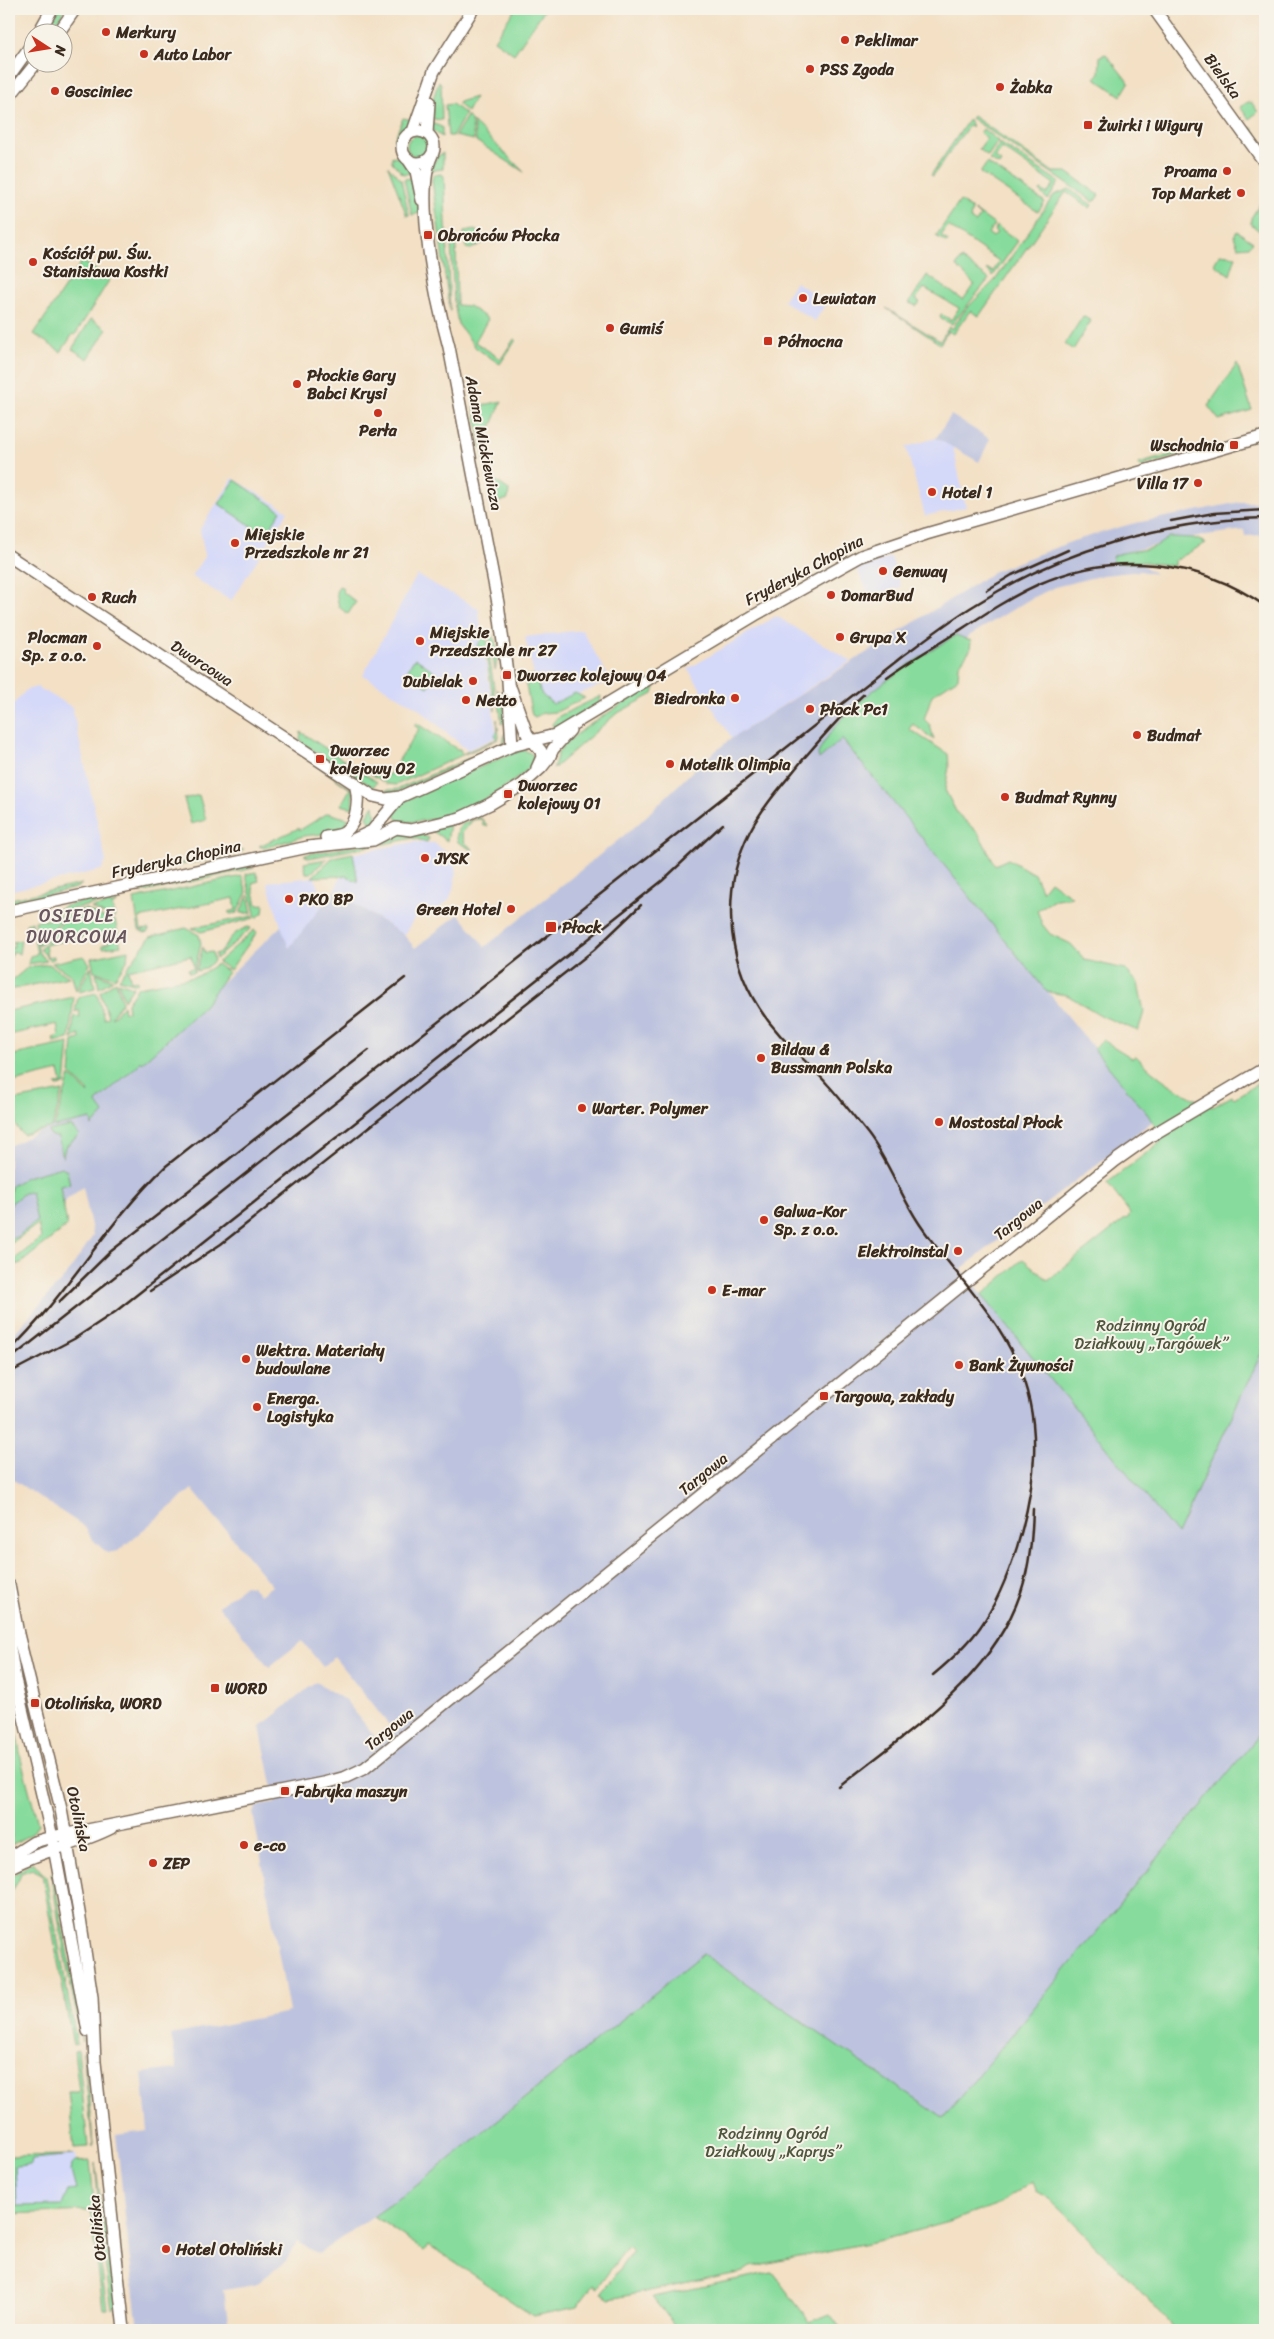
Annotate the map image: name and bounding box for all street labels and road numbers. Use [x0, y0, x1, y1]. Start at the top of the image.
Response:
street label: Bielska [1196, 47, 1250, 105]
street label: Adama Mickiewicza [456, 372, 511, 513]
street label: Fryderyka Chopina [739, 526, 870, 614]
street label: Dworcowa [165, 632, 239, 694]
street label: Fryderyka Chopina [109, 831, 244, 887]
street label: Targowa [987, 1190, 1049, 1248]
street label: Targowa [672, 1445, 734, 1503]
street label: Targowa [358, 1700, 420, 1758]
street label: Otolińska [58, 1784, 100, 1854]
street label: Otolińska [79, 2194, 115, 2262]

